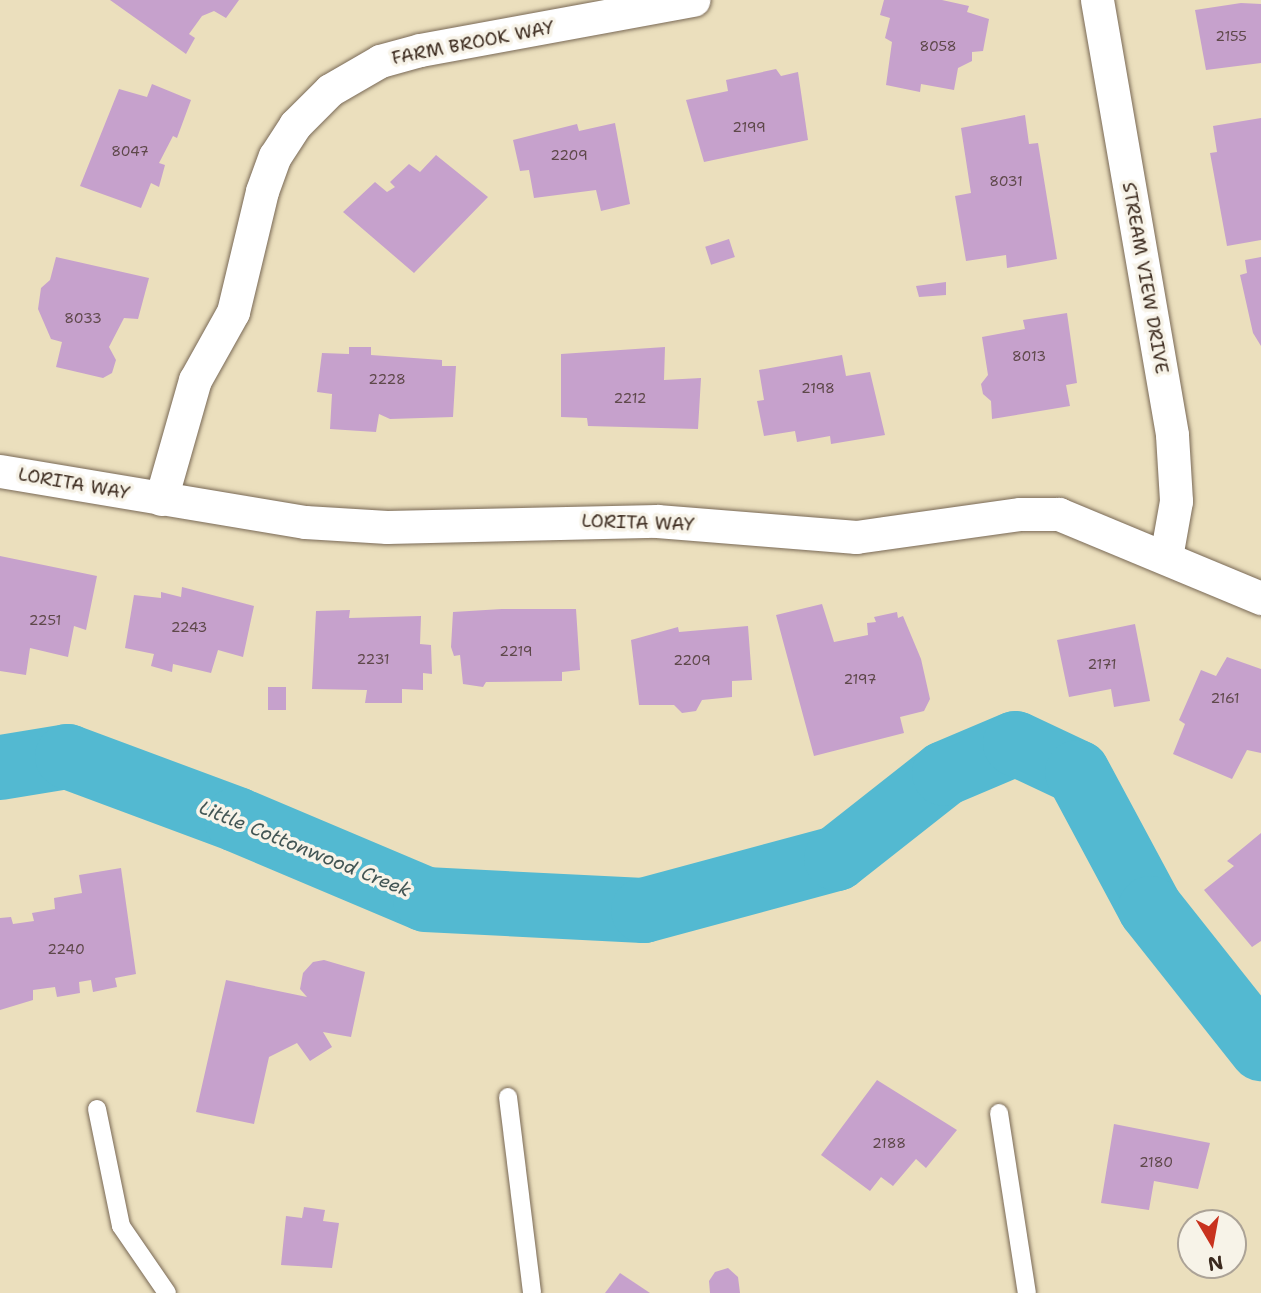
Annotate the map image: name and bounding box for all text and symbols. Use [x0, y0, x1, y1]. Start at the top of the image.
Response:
street label: FARM BROOK WAY [390, 17, 556, 69]
house number: 2155 [1215, 28, 1247, 44]
house number: 8058 [919, 38, 957, 54]
house number: 2199 [732, 119, 766, 135]
house number: 8047 [111, 143, 149, 159]
house number: 2209 [550, 147, 588, 163]
house number: 8031 [989, 173, 1023, 189]
street label: STREAM VIEW DRIVE [1118, 181, 1172, 375]
house number: 8033 [64, 310, 102, 326]
house number: 8013 [1012, 348, 1046, 364]
house number: 2228 [368, 371, 406, 387]
house number: 2198 [801, 380, 835, 396]
house number: 2212 [613, 390, 647, 406]
street label: LORITA WAY [16, 464, 132, 504]
street label: LORITA WAY [581, 510, 695, 536]
house number: 2251 [29, 612, 61, 628]
house number: 2243 [171, 619, 207, 635]
house number: 2219 [499, 643, 533, 659]
house number: 2231 [356, 651, 390, 667]
house number: 2209 [673, 652, 711, 668]
house number: 2171 [1087, 656, 1117, 672]
house number: 2197 [843, 671, 877, 687]
house number: 2161 [1210, 690, 1240, 706]
water label: Little Cottonwood Creek [196, 796, 414, 902]
house number: 2240 [47, 941, 85, 957]
house number: 2188 [872, 1135, 906, 1151]
house number: 2180 [1139, 1154, 1173, 1170]
north arrow [1177, 1209, 1247, 1279]
text: N [1206, 1250, 1225, 1277]

